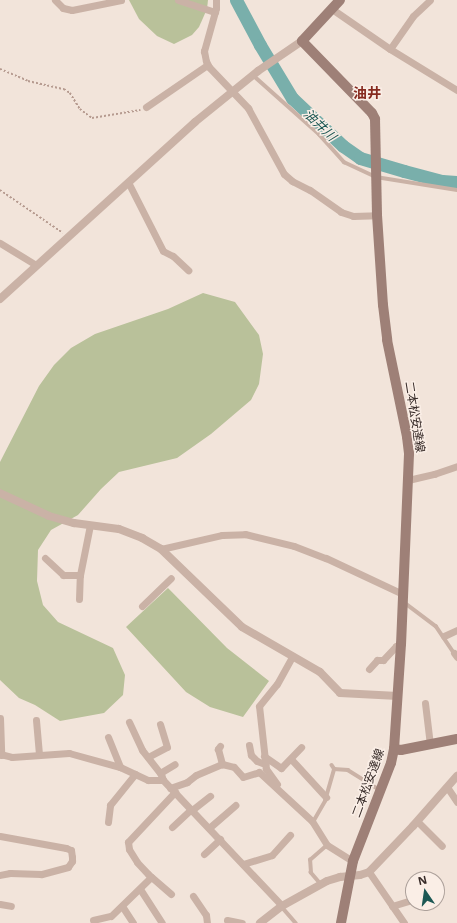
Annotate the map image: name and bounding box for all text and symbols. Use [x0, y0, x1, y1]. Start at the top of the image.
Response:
district label: 油井 [353, 85, 381, 101]
water label: 油井川 [301, 106, 339, 144]
street label: 二本松安達線 [402, 380, 428, 454]
street label: 二本松安達線 [349, 747, 387, 819]
north arrow [405, 871, 445, 911]
text: N [416, 871, 428, 888]

